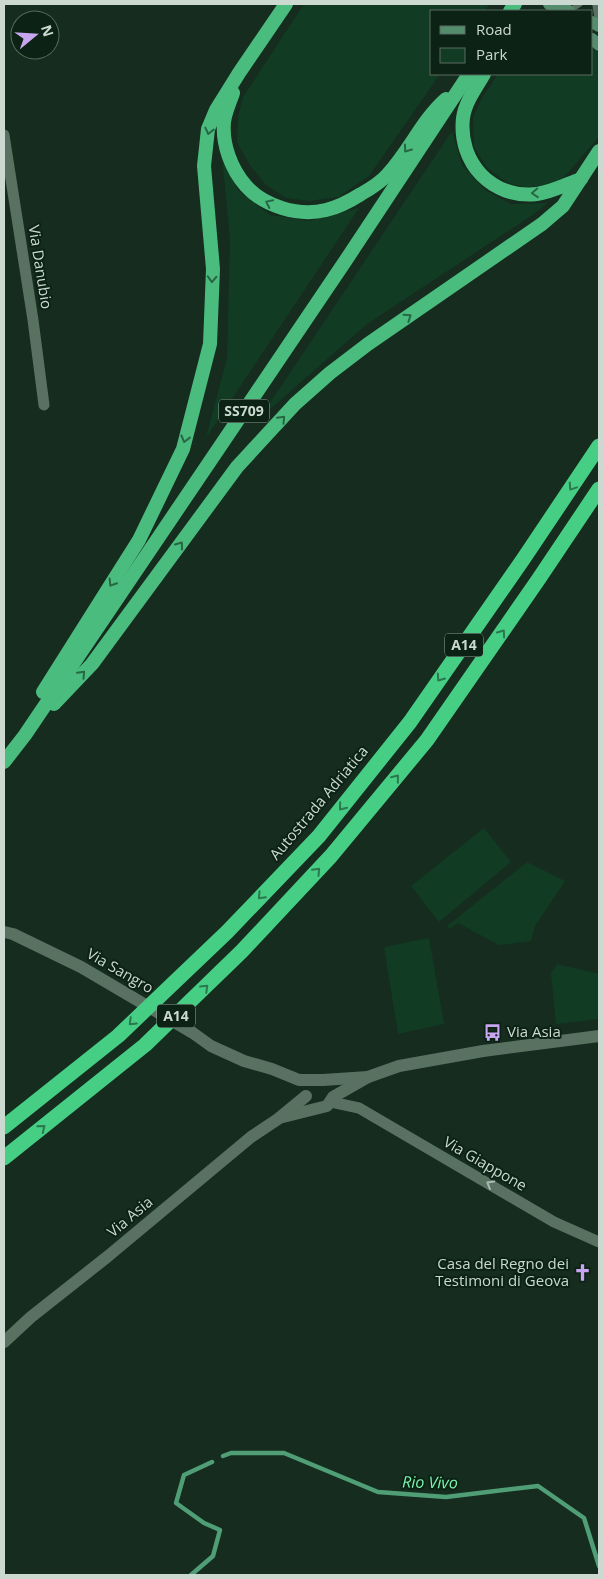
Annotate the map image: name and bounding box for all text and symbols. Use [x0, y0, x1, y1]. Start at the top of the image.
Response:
north arrow [10, 10, 60, 60]
legend [430, 10, 593, 75]
text: Road [476, 19, 512, 39]
text: N [37, 22, 59, 39]
text: Park [476, 44, 507, 64]
one-way arrow [204, 127, 215, 135]
one-way arrow [404, 143, 412, 152]
one-way arrow [530, 188, 538, 199]
one-way arrow [265, 199, 274, 209]
street label: Via Danubio [24, 224, 57, 310]
one-way arrow [207, 276, 218, 284]
one-way arrow [402, 314, 412, 323]
road number: SS709 [219, 400, 269, 422]
one-way arrow [276, 415, 285, 424]
one-way arrow [180, 434, 191, 443]
one-way arrow [569, 481, 578, 491]
one-way arrow [174, 541, 183, 551]
one-way arrow [108, 578, 118, 587]
one-way arrow [496, 629, 505, 638]
road number: A14 [445, 634, 483, 656]
one-way arrow [76, 671, 85, 680]
one-way arrow [437, 673, 446, 682]
street label: Autostrada Adriatica [265, 741, 372, 864]
one-way arrow [390, 775, 398, 784]
one-way arrow [338, 802, 347, 811]
one-way arrow [312, 868, 321, 877]
one-way arrow [258, 891, 267, 900]
street label: Via Sangro [83, 943, 158, 997]
one-way arrow [199, 985, 208, 994]
road number: A14 [157, 1004, 195, 1028]
one-way arrow [129, 1016, 138, 1025]
place label: Via Asia [507, 1021, 561, 1041]
bus stop icon: Via Asia [483, 1022, 503, 1042]
one-way arrow [36, 1125, 46, 1134]
street label: Via Giappone [440, 1131, 531, 1195]
one-way arrow [486, 1181, 495, 1191]
street label: Via Asia [102, 1191, 156, 1241]
place label: Casa del Regno dei Testimoni di Geova [435, 1253, 569, 1290]
church icon: Casa del Regno dei Testimoni di Geova [573, 1263, 593, 1283]
water label: Rio Vivo [402, 1471, 458, 1493]

